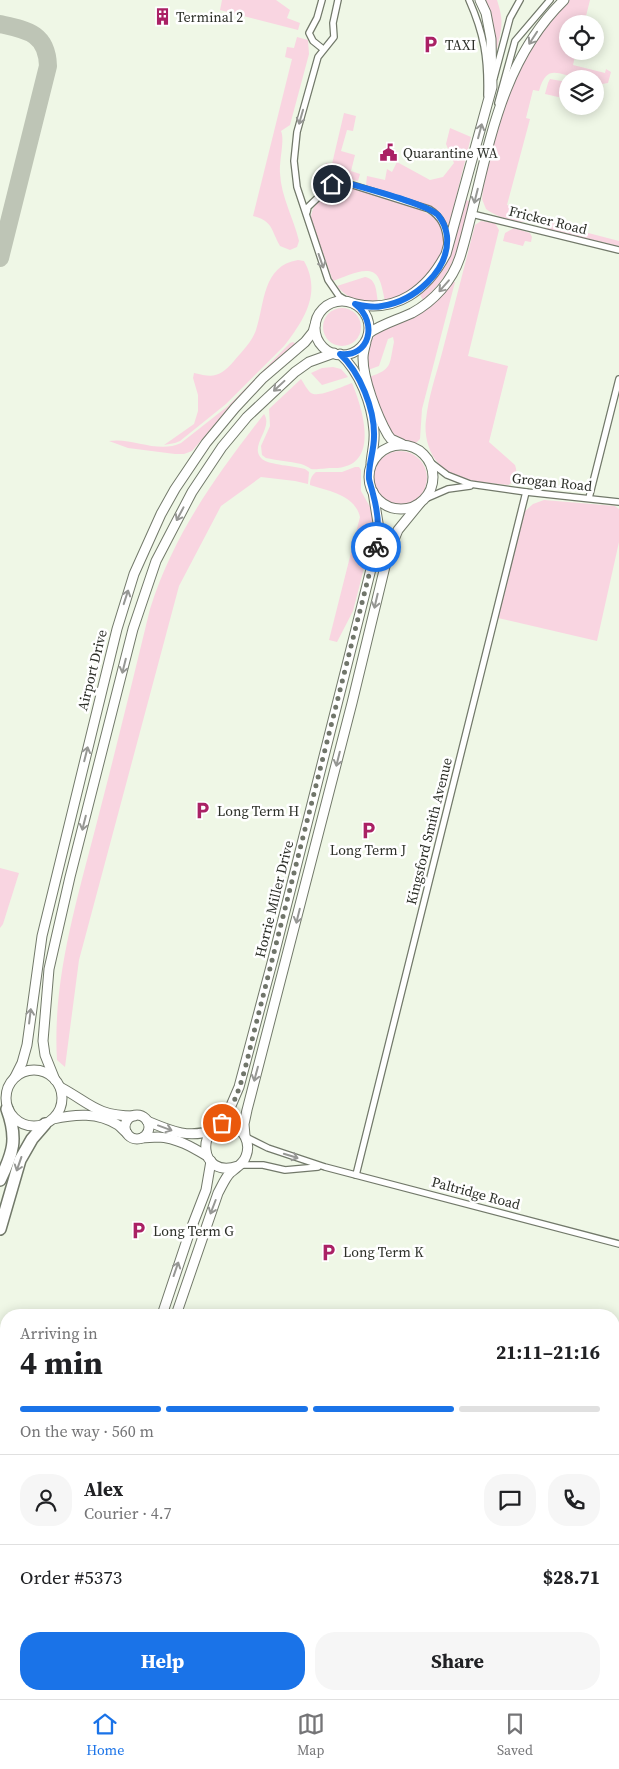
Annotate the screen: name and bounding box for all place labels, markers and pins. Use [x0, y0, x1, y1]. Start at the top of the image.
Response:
building icon: Terminal 2 [152, 7, 172, 27]
place label: Terminal 2 [176, 7, 243, 27]
parking icon: TAXI [421, 35, 441, 55]
place label: TAXI [445, 35, 476, 55]
public building icon: Quarantine WA [379, 143, 399, 163]
place label: Quarantine WA [403, 143, 498, 163]
pin [311, 163, 353, 205]
parking icon: Long Term H [193, 801, 213, 821]
place label: Long Term H [217, 801, 299, 821]
parking icon: Long Term J [358, 820, 378, 840]
place label: Long Term J [330, 840, 406, 860]
pin [201, 1102, 243, 1144]
parking icon: Long Term G [129, 1221, 149, 1241]
place label: Long Term G [153, 1221, 234, 1241]
parking icon: Long Term K [319, 1242, 339, 1262]
place label: Long Term K [343, 1242, 424, 1262]

